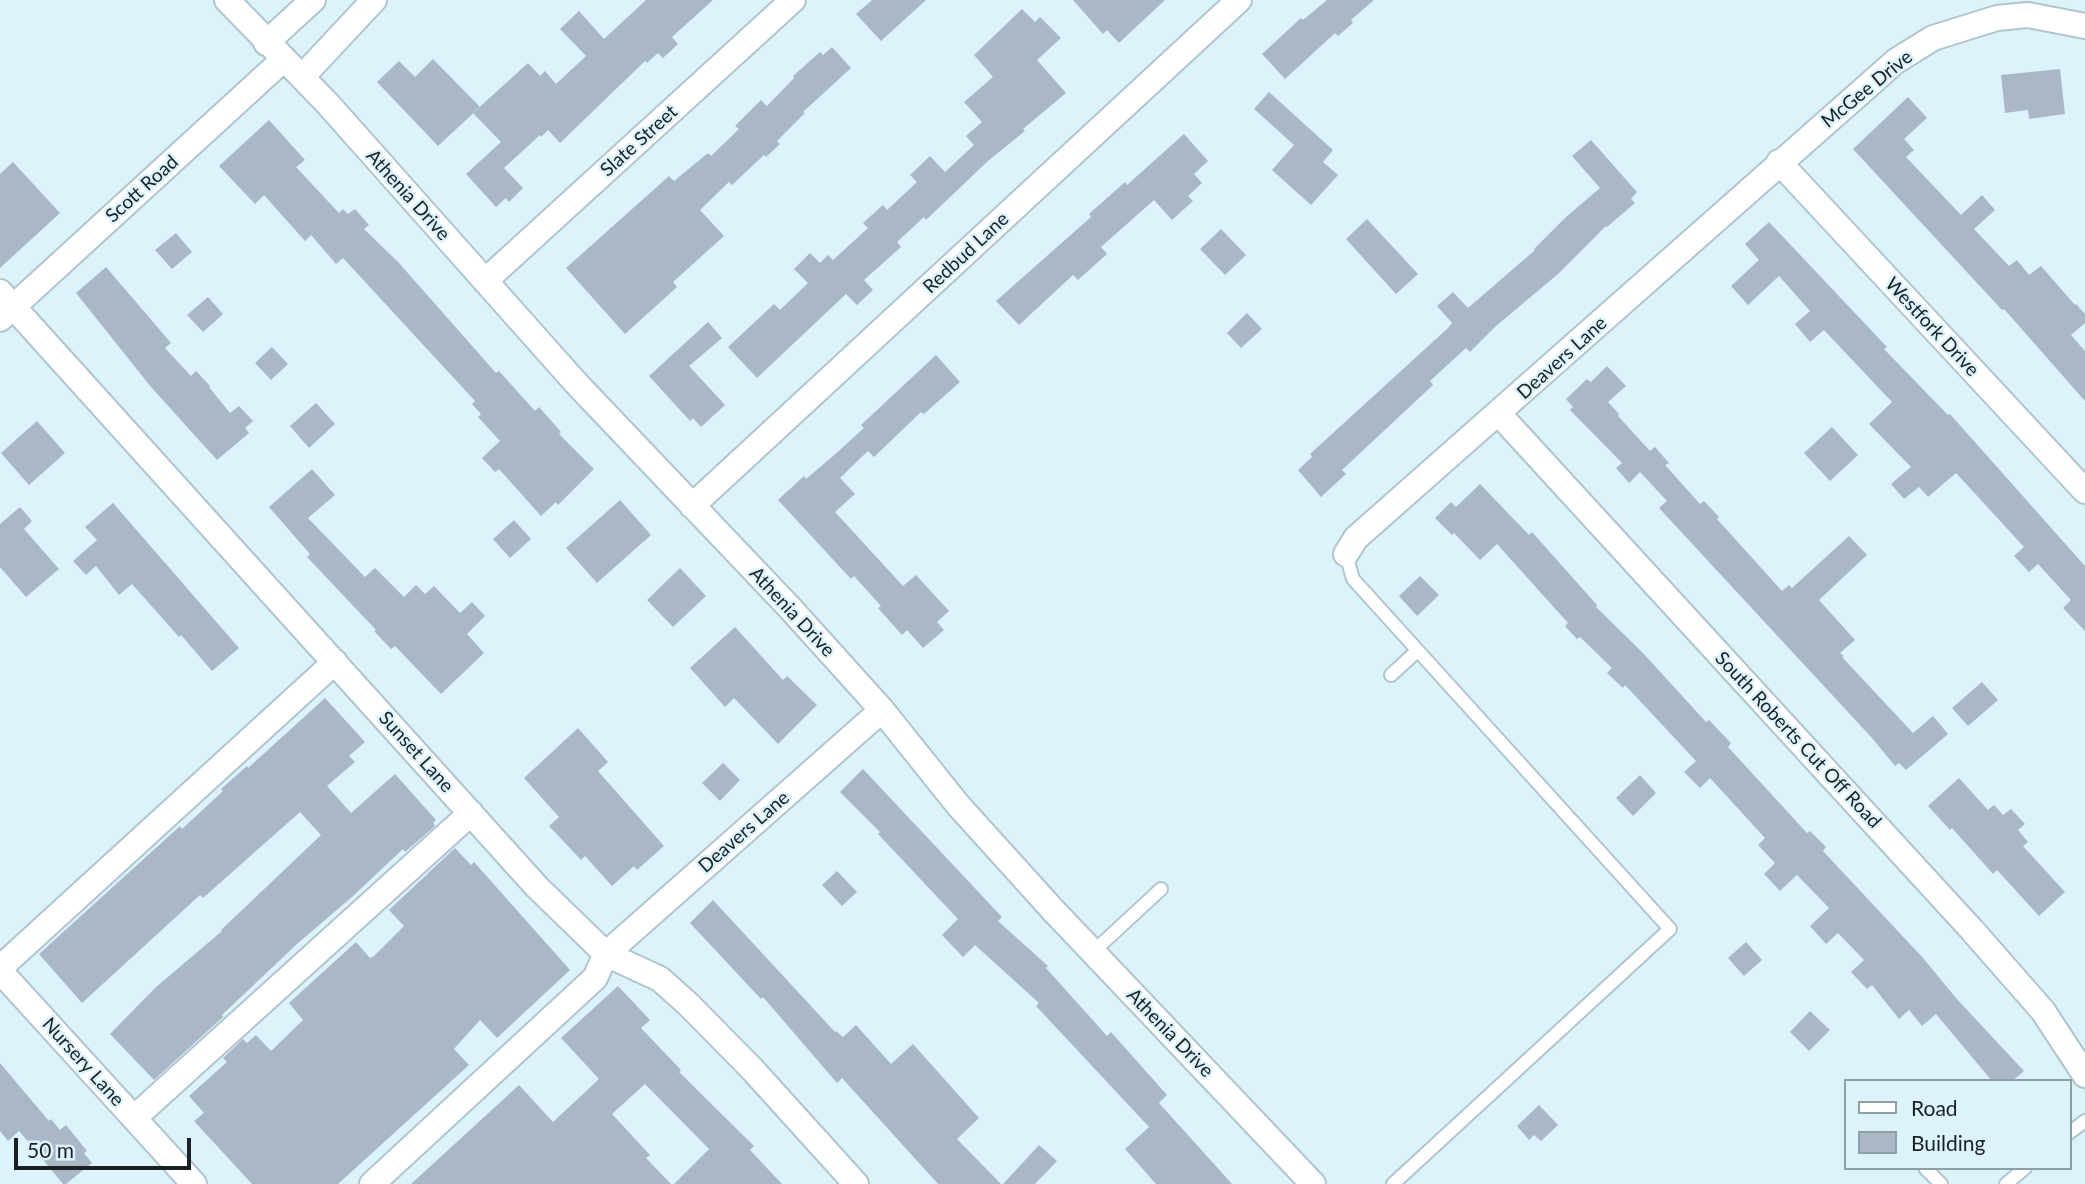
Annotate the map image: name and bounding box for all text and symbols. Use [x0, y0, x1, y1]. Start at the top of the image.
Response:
street label: McGee Drive [1817, 45, 1917, 133]
street label: Slate Street [596, 101, 682, 181]
street label: Athenia Drive [361, 145, 455, 245]
street label: Scott Road [101, 151, 183, 227]
street label: Redbud Lane [919, 208, 1013, 298]
street label: Westfork Drive [1880, 273, 1984, 381]
street label: Deavers Lane [1512, 312, 1612, 404]
street label: Athenia Drive [745, 562, 839, 662]
street label: South Roberts Cut Off Road [1710, 647, 1886, 833]
street label: Sunset Lane [374, 707, 458, 797]
street label: Deavers Lane [694, 786, 794, 878]
street label: Athenia Drive [1122, 984, 1218, 1082]
street label: Nursery Lane [37, 1013, 129, 1111]
legend [1843, 1079, 2071, 1170]
text: Road [1911, 1095, 1958, 1120]
scale bar [18, 1124, 194, 1168]
text: Building [1911, 1130, 1986, 1155]
text: 50 m [27, 1137, 74, 1162]

